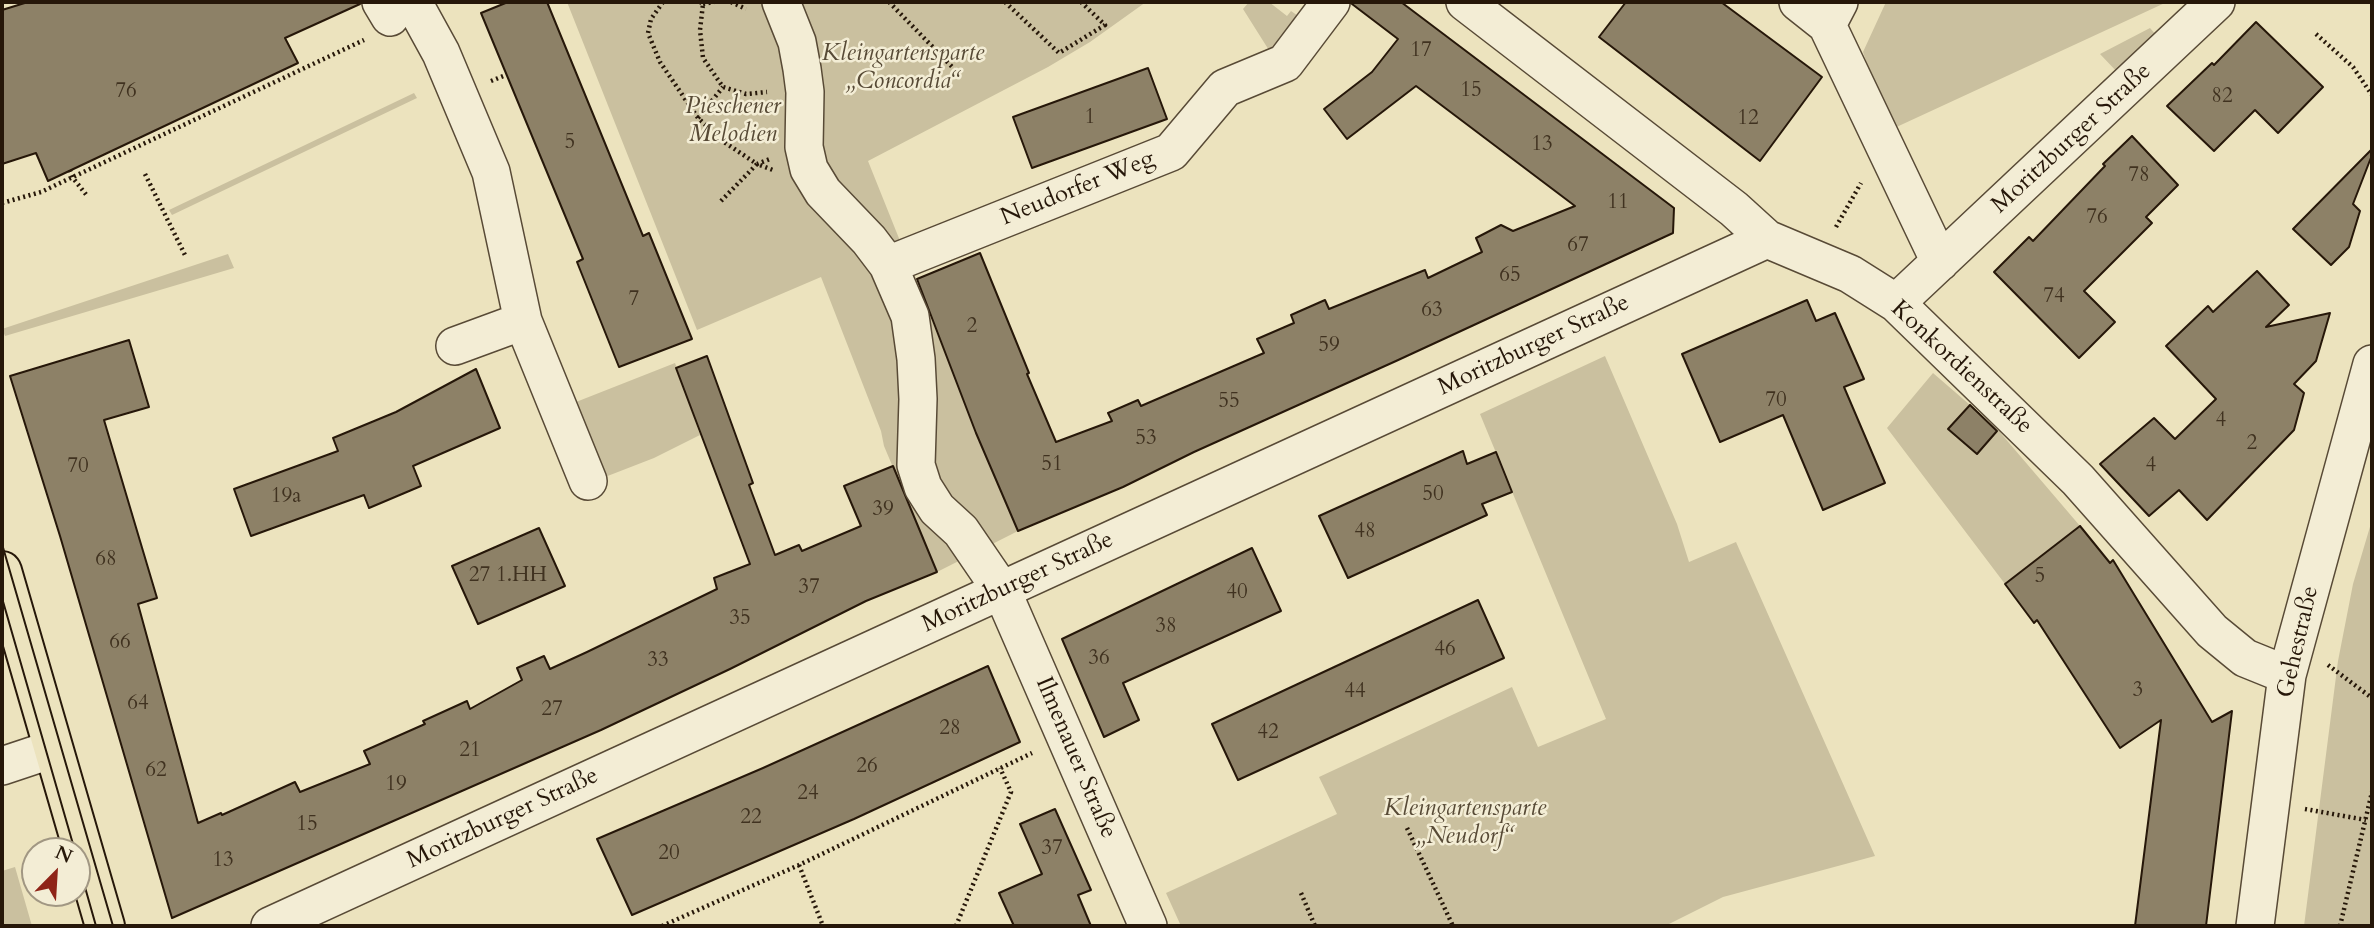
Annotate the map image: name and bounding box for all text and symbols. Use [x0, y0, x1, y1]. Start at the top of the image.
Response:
house number: 17 [1410, 38, 1432, 64]
park label: Kleingartensparte „Concordia“ [822, 40, 984, 96]
street label: Moritzburger Straße [1986, 58, 2158, 220]
house number: 15 [1460, 78, 1482, 104]
house number: 76 [115, 79, 137, 105]
house number: 82 [2211, 84, 2233, 110]
park label: Pieschener Melodien [685, 93, 781, 149]
house number: 1 [1085, 105, 1095, 131]
house number: 12 [1737, 106, 1759, 132]
house number: 5 [565, 130, 575, 156]
house number: 13 [1531, 132, 1553, 158]
street label: Neudorfer Weg [997, 145, 1159, 233]
house number: 78 [2128, 163, 2150, 189]
house number: 11 [1607, 190, 1629, 216]
house number: 76 [2086, 205, 2108, 231]
house number: 67 [1567, 233, 1589, 259]
house number: 65 [1499, 263, 1521, 289]
house number: 74 [2043, 284, 2065, 310]
house number: 7 [629, 287, 639, 313]
street label: Moritzburger Straße [1434, 289, 1634, 403]
street label: Konkordienstraße [1884, 295, 2038, 441]
house number: 63 [1421, 298, 1443, 324]
house number: 2 [967, 314, 977, 340]
house number: 59 [1318, 333, 1340, 359]
house number: 70 [1765, 388, 1787, 414]
house number: 55 [1218, 389, 1240, 415]
house number: 4 [2216, 408, 2226, 434]
house number: 53 [1135, 426, 1157, 452]
house number: 2 [2247, 431, 2257, 457]
house number: 51 [1041, 452, 1063, 478]
house number: 4 [2146, 453, 2156, 479]
house number: 70 [67, 454, 89, 480]
house number: 50 [1422, 482, 1444, 508]
house number: 19a [271, 484, 301, 510]
house number: 39 [872, 497, 894, 523]
house number: 48 [1354, 519, 1376, 545]
street label: Moritzburger Straße [918, 526, 1118, 640]
house number: 68 [95, 547, 117, 573]
house number: 27 1.HH [469, 563, 547, 589]
house number: 5 [2035, 564, 2045, 590]
house number: 37 [798, 575, 820, 601]
house number: 40 [1226, 580, 1248, 606]
street label: Gehestraße [2272, 583, 2326, 701]
house number: 35 [729, 606, 751, 632]
house number: 38 [1155, 614, 1177, 640]
house number: 66 [109, 630, 131, 656]
house number: 46 [1434, 637, 1456, 663]
house number: 36 [1088, 646, 1110, 672]
house number: 33 [647, 648, 669, 674]
street label: Ilmenauer Straße [1028, 673, 1122, 843]
house number: 3 [2133, 678, 2143, 704]
house number: 44 [1344, 679, 1366, 705]
house number: 64 [127, 691, 149, 717]
house number: 27 [541, 697, 563, 723]
house number: 28 [939, 716, 961, 742]
house number: 42 [1257, 720, 1279, 746]
house number: 21 [459, 738, 481, 764]
house number: 26 [856, 754, 878, 780]
house number: 62 [145, 758, 167, 784]
street label: Moritzburger Straße [403, 762, 603, 876]
house number: 19 [385, 772, 407, 798]
house number: 24 [797, 781, 819, 807]
park label: Kleingartensparte „Neudorf“ [1384, 795, 1546, 851]
house number: 22 [740, 805, 762, 831]
house number: 15 [296, 812, 318, 838]
house number: 37 [1041, 836, 1063, 862]
north arrow [21, 837, 91, 907]
text: N [51, 839, 77, 870]
house number: 20 [658, 841, 680, 867]
house number: 13 [212, 848, 234, 874]

